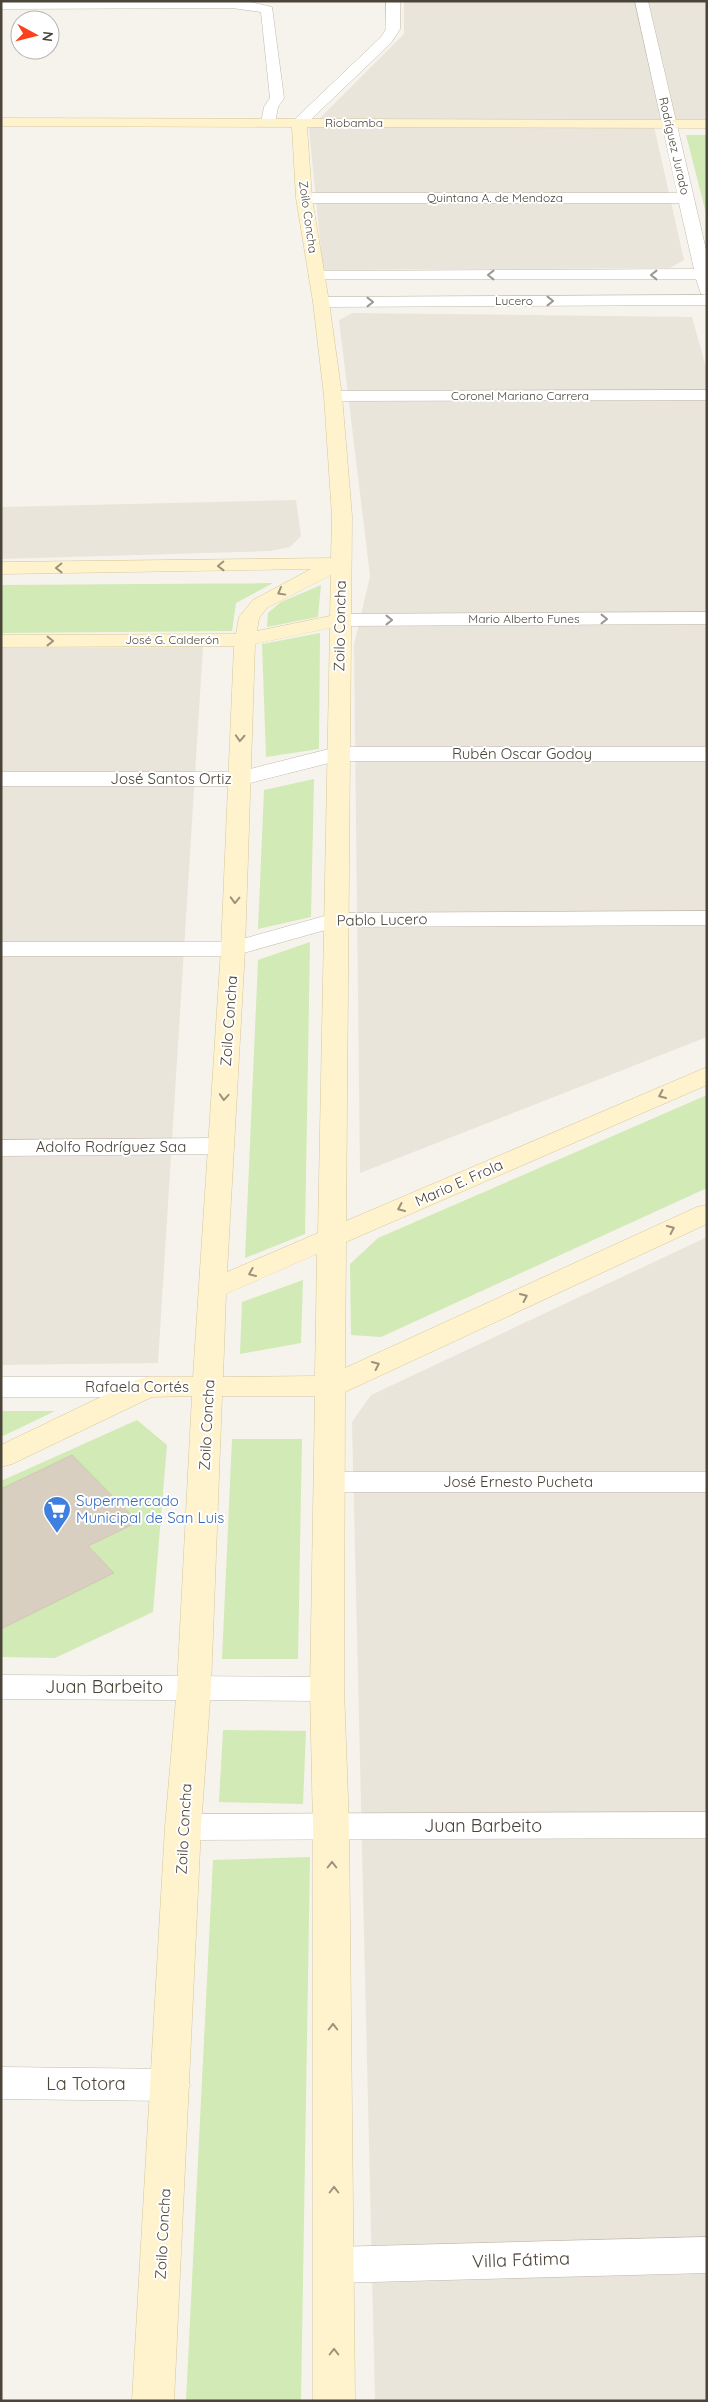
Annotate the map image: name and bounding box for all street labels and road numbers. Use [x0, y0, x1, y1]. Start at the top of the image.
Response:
street label: Rodríguez Jurado [656, 96, 693, 196]
street label: Riobamba [325, 115, 383, 130]
street label: Zoilo Concha [296, 180, 321, 254]
street label: Quintana A. de Mendoza [427, 190, 563, 205]
street label: Lucero [495, 293, 533, 308]
street label: Coronel Mariano Carrera [451, 388, 589, 403]
street label: Zoilo Concha [329, 580, 350, 672]
street label: Mario Alberto Funes [468, 611, 580, 626]
street label: José G. Calderón [125, 632, 219, 647]
street label: Rubén Oscar Godoy [452, 744, 592, 763]
street label: José Santos Ortiz [110, 769, 232, 788]
street label: Pablo Lucero [336, 909, 428, 930]
street label: Zoilo Concha [216, 975, 241, 1067]
street label: Adolfo Rodríguez Saa [36, 1137, 186, 1156]
street label: Mario E. Frola [412, 1155, 506, 1210]
street label: Rafaela Cortés [85, 1377, 189, 1396]
street label: Zoilo Concha [195, 1379, 218, 1471]
street label: José Ernesto Pucheta [443, 1472, 593, 1491]
street label: Juan Barbeito [45, 1675, 163, 1698]
street label: Zoilo Concha [172, 1783, 195, 1875]
street label: Juan Barbeito [424, 1814, 542, 1837]
street label: La Totora [46, 2072, 126, 2095]
street label: Zoilo Concha [151, 2188, 174, 2280]
street label: Villa Fátima [472, 2246, 570, 2273]

